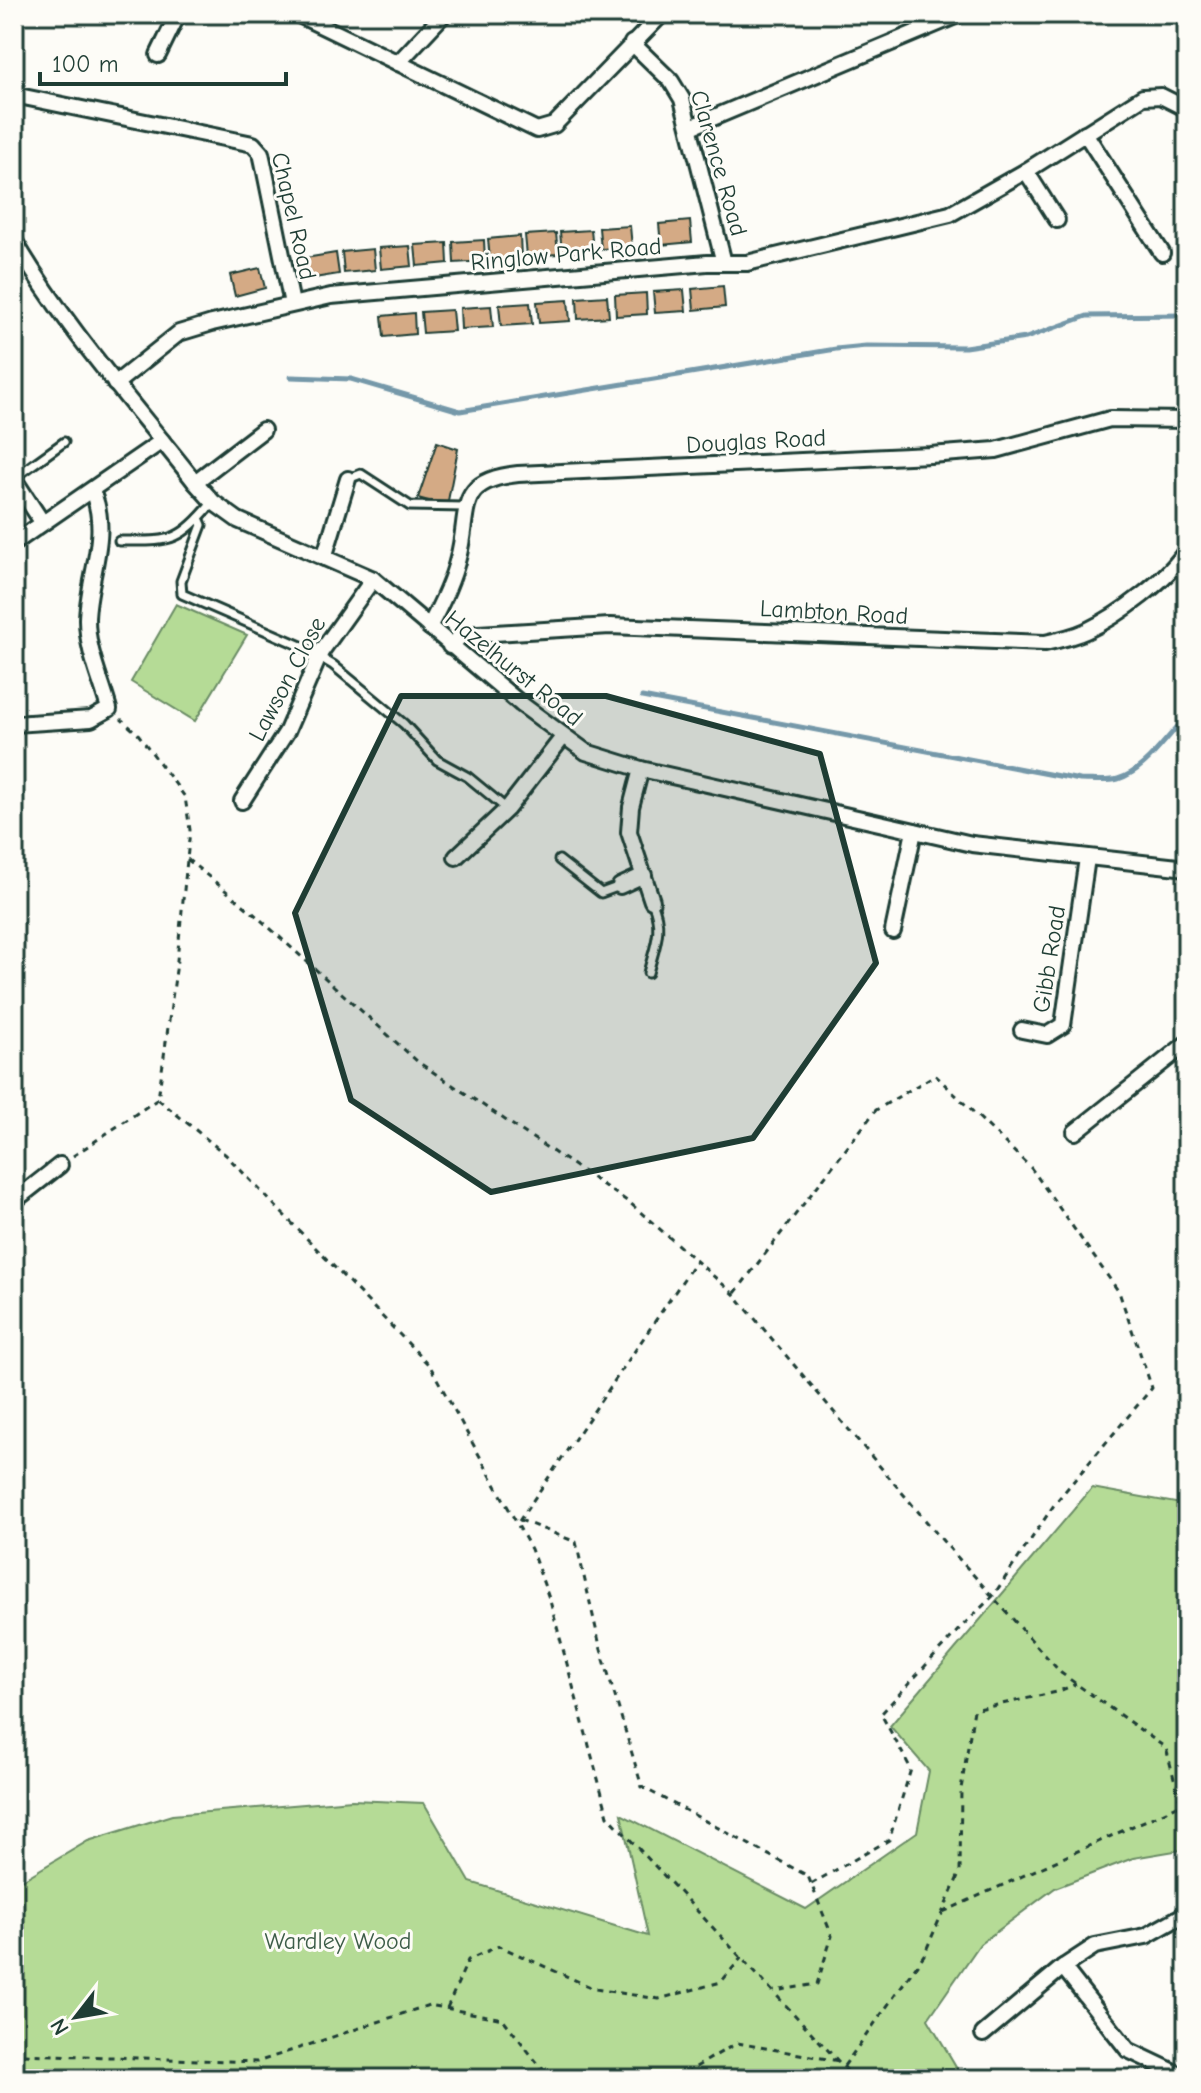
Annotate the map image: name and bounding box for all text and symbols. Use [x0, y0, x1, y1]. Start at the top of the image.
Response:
scale bar [40, 36, 286, 86]
text: 100 m [52, 50, 119, 78]
street label: Clarence Road [685, 87, 753, 239]
street label: Chapel Road [266, 150, 322, 282]
street label: Ringlow Park Road [469, 232, 663, 276]
street label: Douglas Road [685, 423, 827, 459]
street label: Lambton Road [759, 594, 909, 630]
street label: Hazelhurst Road [440, 604, 588, 732]
street label: Lawson Close [243, 612, 331, 746]
street label: Gibb Road [1027, 903, 1071, 1015]
park label: Wardley Wood [264, 1927, 412, 1955]
north arrow [36, 1977, 116, 2057]
text: N [45, 2014, 75, 2040]

